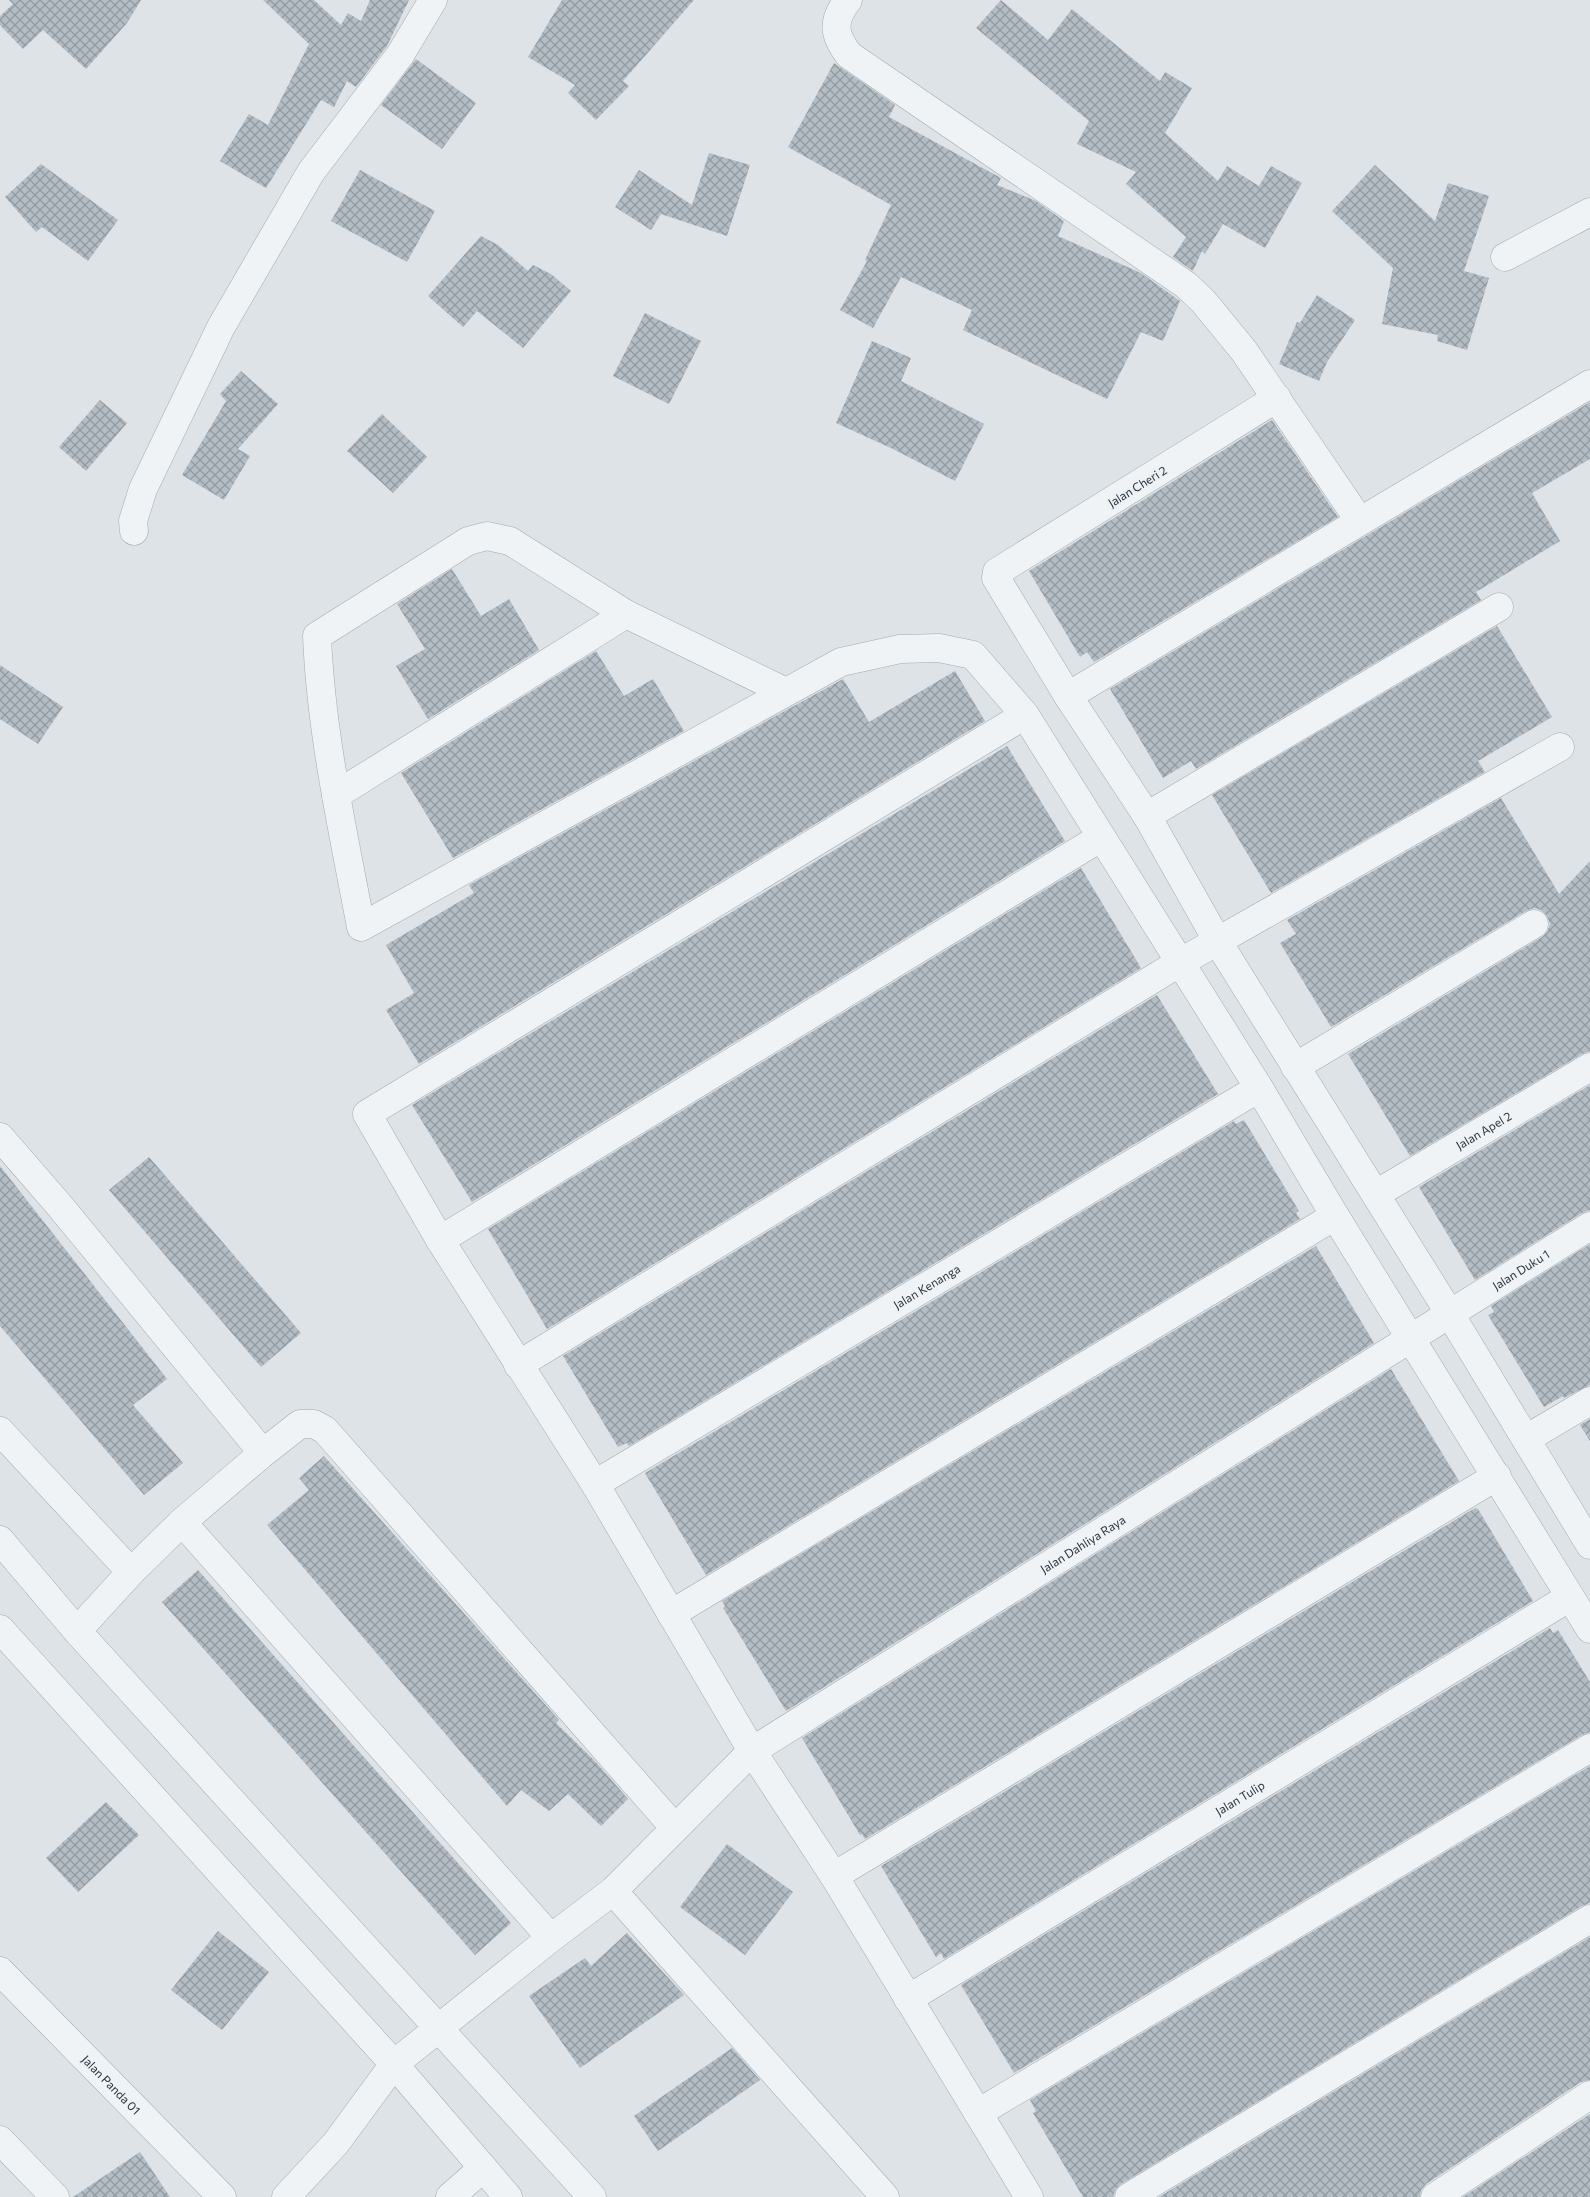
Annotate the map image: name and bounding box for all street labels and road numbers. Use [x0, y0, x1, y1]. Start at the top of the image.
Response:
street label: Jalan Cheri 2 [1105, 462, 1170, 510]
street label: Jalan Apel 2 [1453, 1108, 1514, 1153]
street label: Jalan Duku 1 [1490, 1246, 1552, 1293]
street label: Jalan Kenanga [891, 1261, 962, 1312]
street label: Jalan Dahliya Raya [1037, 1512, 1128, 1577]
street label: Jalan Tulip [1213, 1777, 1267, 1819]
street label: Jalan Panda 01 [79, 2052, 144, 2117]

